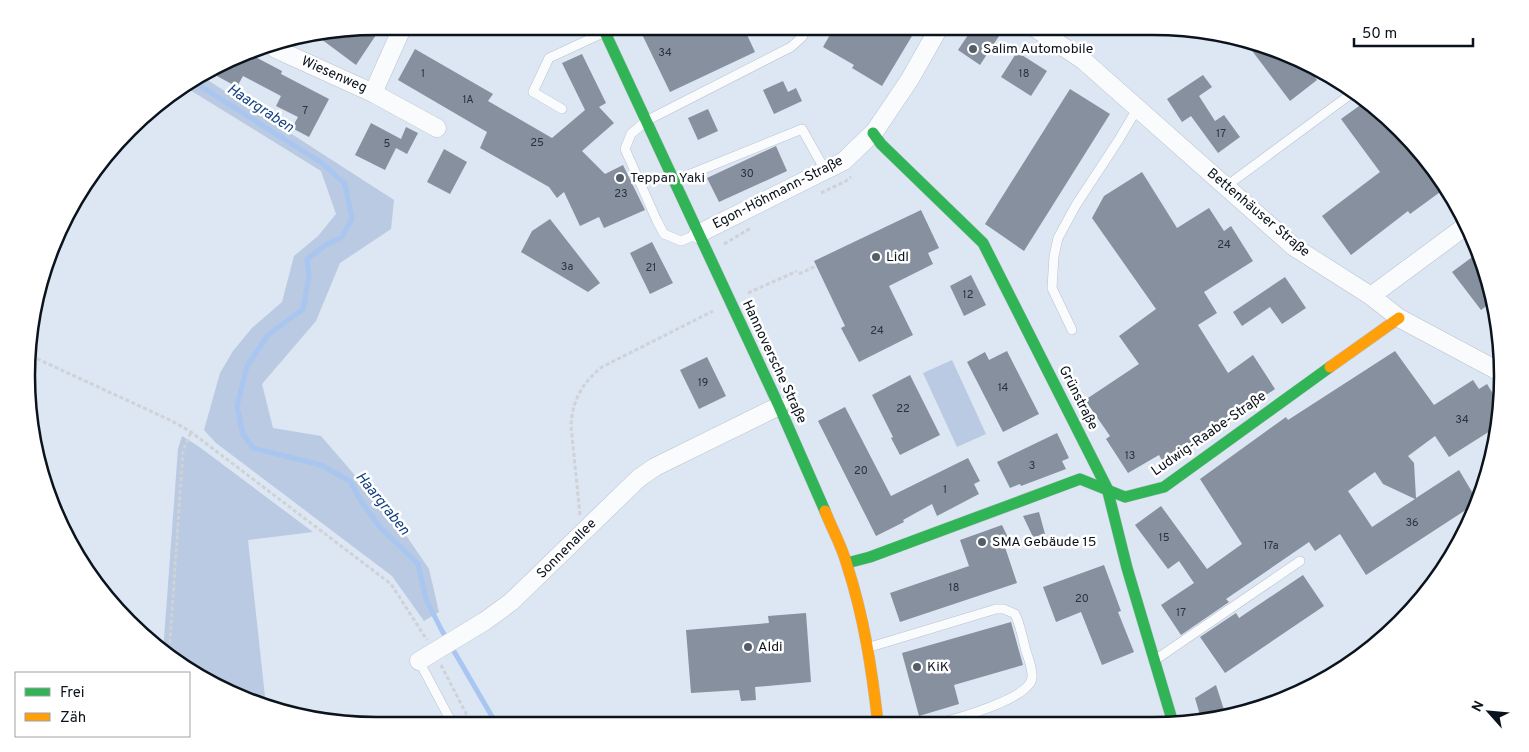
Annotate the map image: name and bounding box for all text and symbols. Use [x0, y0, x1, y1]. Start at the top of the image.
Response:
scale bar [1354, 15, 1473, 47]
text: 50 m [1362, 25, 1397, 44]
place label: Salim Automobile [983, 41, 1093, 58]
marker: Salim Automobile [967, 43, 979, 55]
house number: 34 [658, 46, 672, 60]
street label: Wiesenweg [299, 53, 369, 97]
house number: 1 [421, 67, 425, 81]
house number: 18 [1019, 67, 1029, 81]
water label: Haargraben [223, 80, 297, 138]
house number: 1A [462, 93, 474, 107]
house number: 7 [302, 104, 308, 118]
house number: 17 [1216, 127, 1226, 141]
house number: 25 [530, 136, 544, 150]
house number: 5 [384, 137, 391, 151]
street label: Egon-Höhmann-Straße [710, 153, 846, 233]
street label: Bettenhäuser Straße [1203, 165, 1313, 261]
house number: 30 [740, 167, 754, 181]
place label: Teppan Yaki [630, 170, 705, 187]
marker: Teppan Yaki [614, 172, 626, 184]
house number: 23 [614, 187, 628, 201]
house number: 24 [1217, 238, 1231, 252]
place label: Lidl [886, 249, 909, 266]
marker: Lidl [870, 251, 882, 263]
house number: 3a [561, 260, 573, 274]
house number: 21 [646, 261, 656, 275]
house number: 12 [963, 288, 973, 302]
street label: Hannoversche Straße [738, 298, 810, 426]
house number: 24 [870, 324, 884, 338]
street label: Grünstraße [1055, 363, 1101, 433]
house number: 19 [698, 376, 708, 390]
house number: 14 [998, 381, 1009, 395]
street label: Ludwig-Raabe-Straße [1148, 388, 1270, 480]
house number: 22 [896, 402, 910, 416]
house number: 34 [1455, 413, 1469, 427]
house number: 13 [1125, 449, 1135, 463]
house number: 3 [1029, 459, 1035, 473]
house number: 20 [854, 464, 868, 478]
water label: Haargraben [351, 468, 413, 540]
house number: 1 [943, 483, 947, 497]
street label: Sonnenallee [534, 516, 600, 582]
house number: 36 [1405, 516, 1419, 530]
house number: 15 [1159, 531, 1170, 545]
place label: SMA Gebäude 15 [992, 534, 1096, 551]
marker: SMA Gebäude 15 [976, 536, 988, 548]
house number: 17a [1263, 539, 1279, 553]
house number: 18 [949, 581, 959, 595]
house number: 20 [1075, 592, 1089, 606]
house number: 17 [1176, 606, 1186, 620]
place label: Aldi [758, 639, 783, 656]
marker: Aldi [742, 641, 754, 653]
place label: KiK [927, 659, 949, 676]
marker: KiK [911, 661, 923, 673]
legend [15, 672, 190, 737]
text: Frei [60, 684, 85, 703]
north arrow [1464, 687, 1514, 737]
text: N [1469, 698, 1489, 715]
text: Zäh [60, 709, 86, 728]

